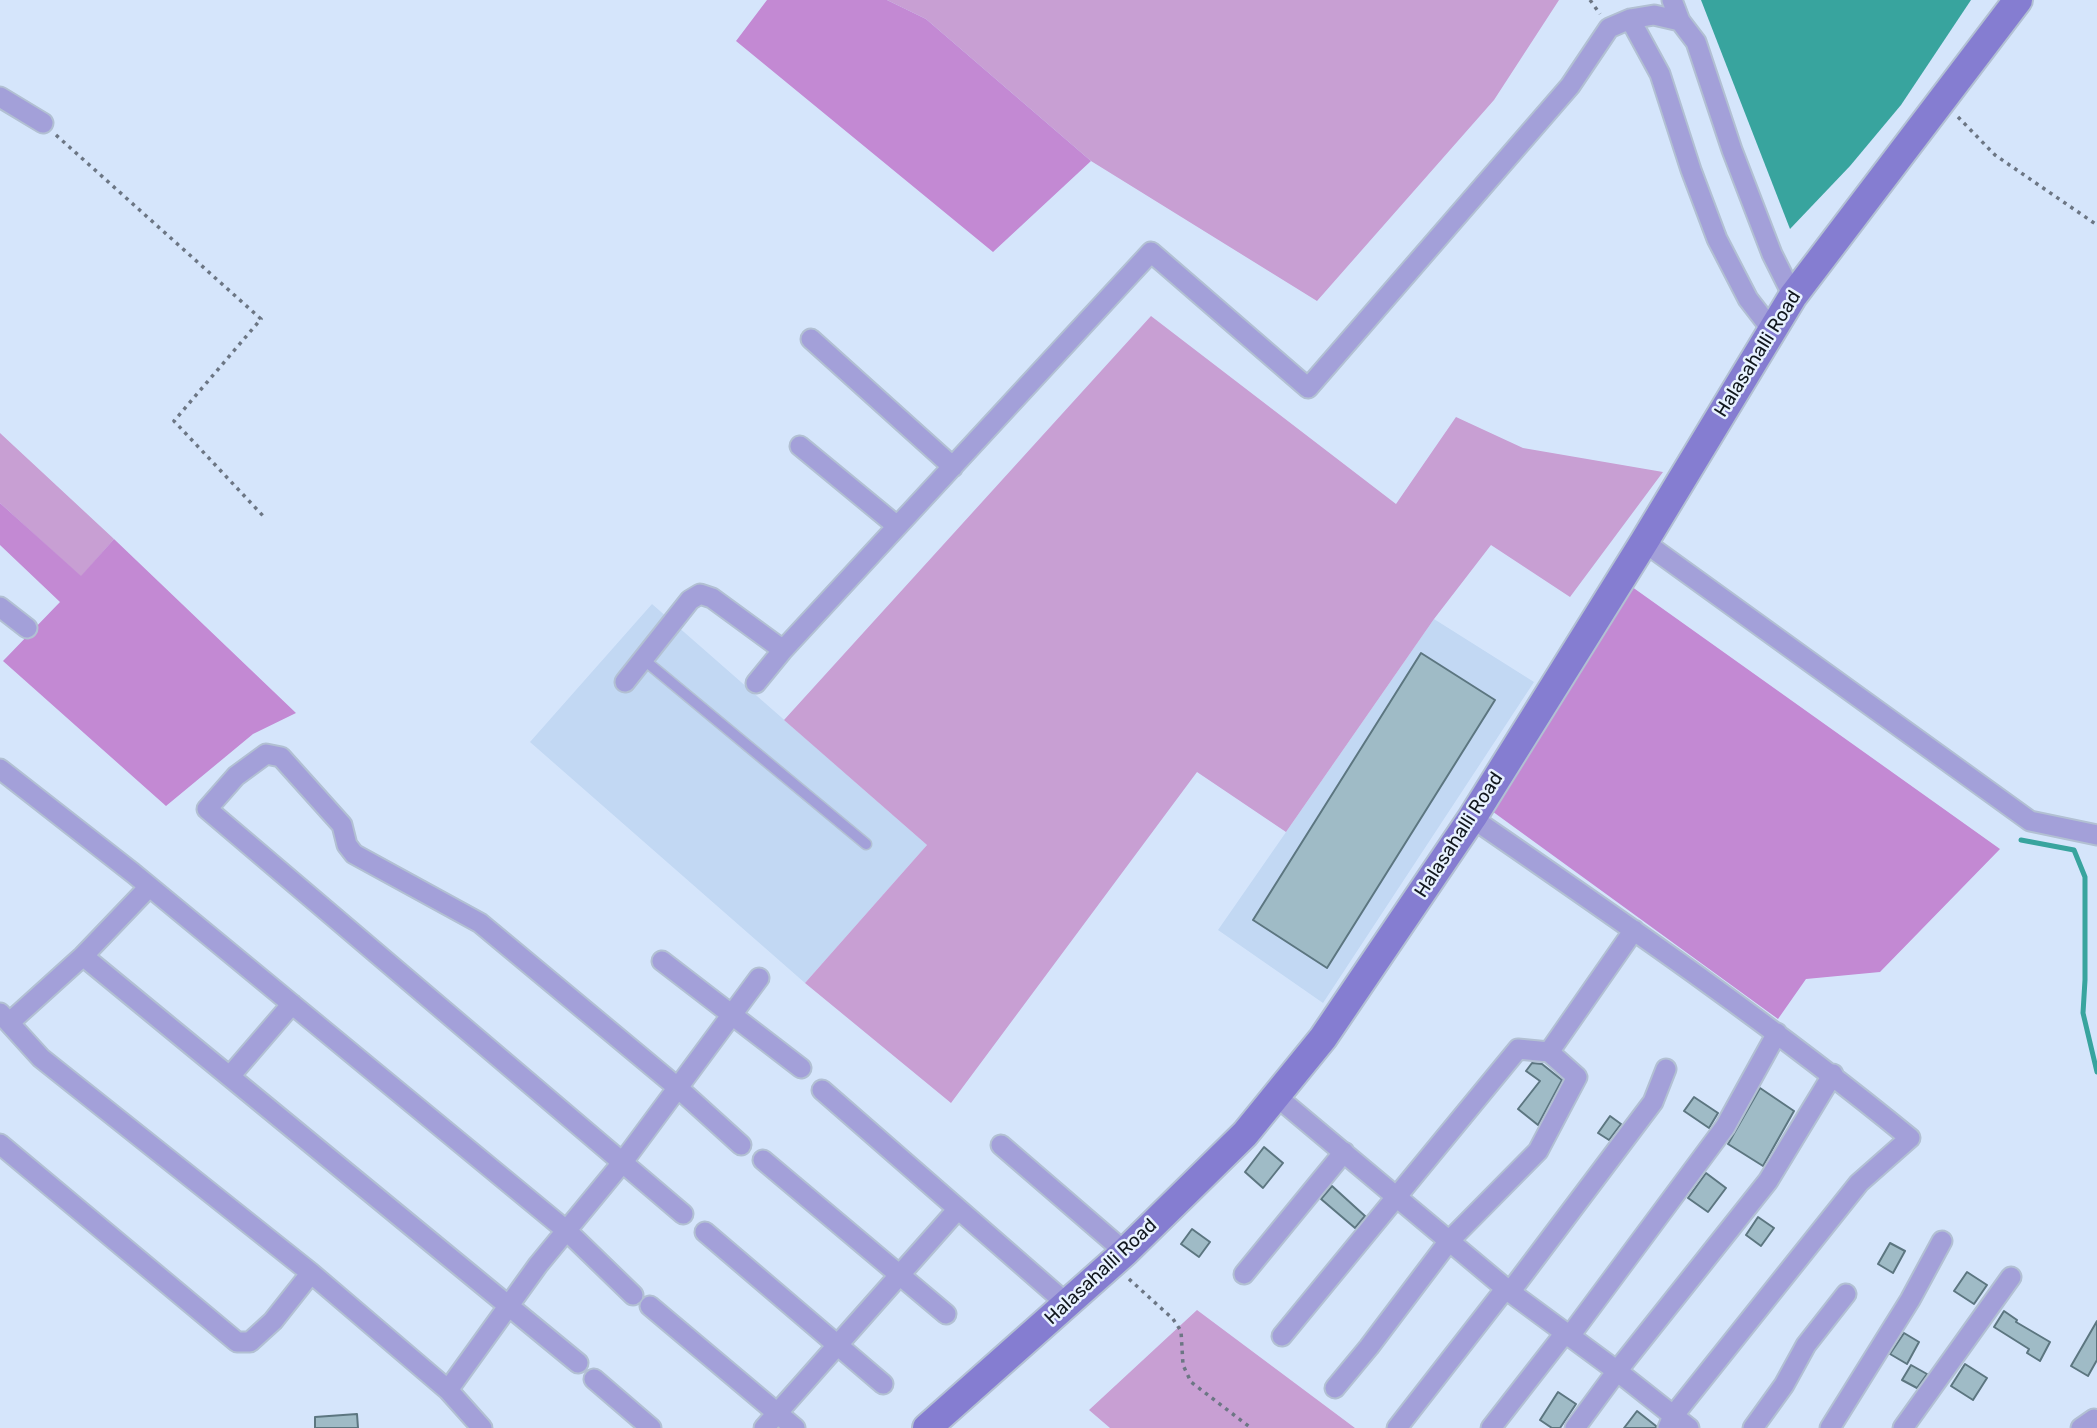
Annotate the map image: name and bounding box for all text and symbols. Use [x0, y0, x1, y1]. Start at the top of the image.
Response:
street label: Halasahalli Road [1710, 287, 1806, 421]
street label: Halasahalli Road [1410, 768, 1508, 902]
street label: Halasahalli Road [1040, 1214, 1162, 1330]

